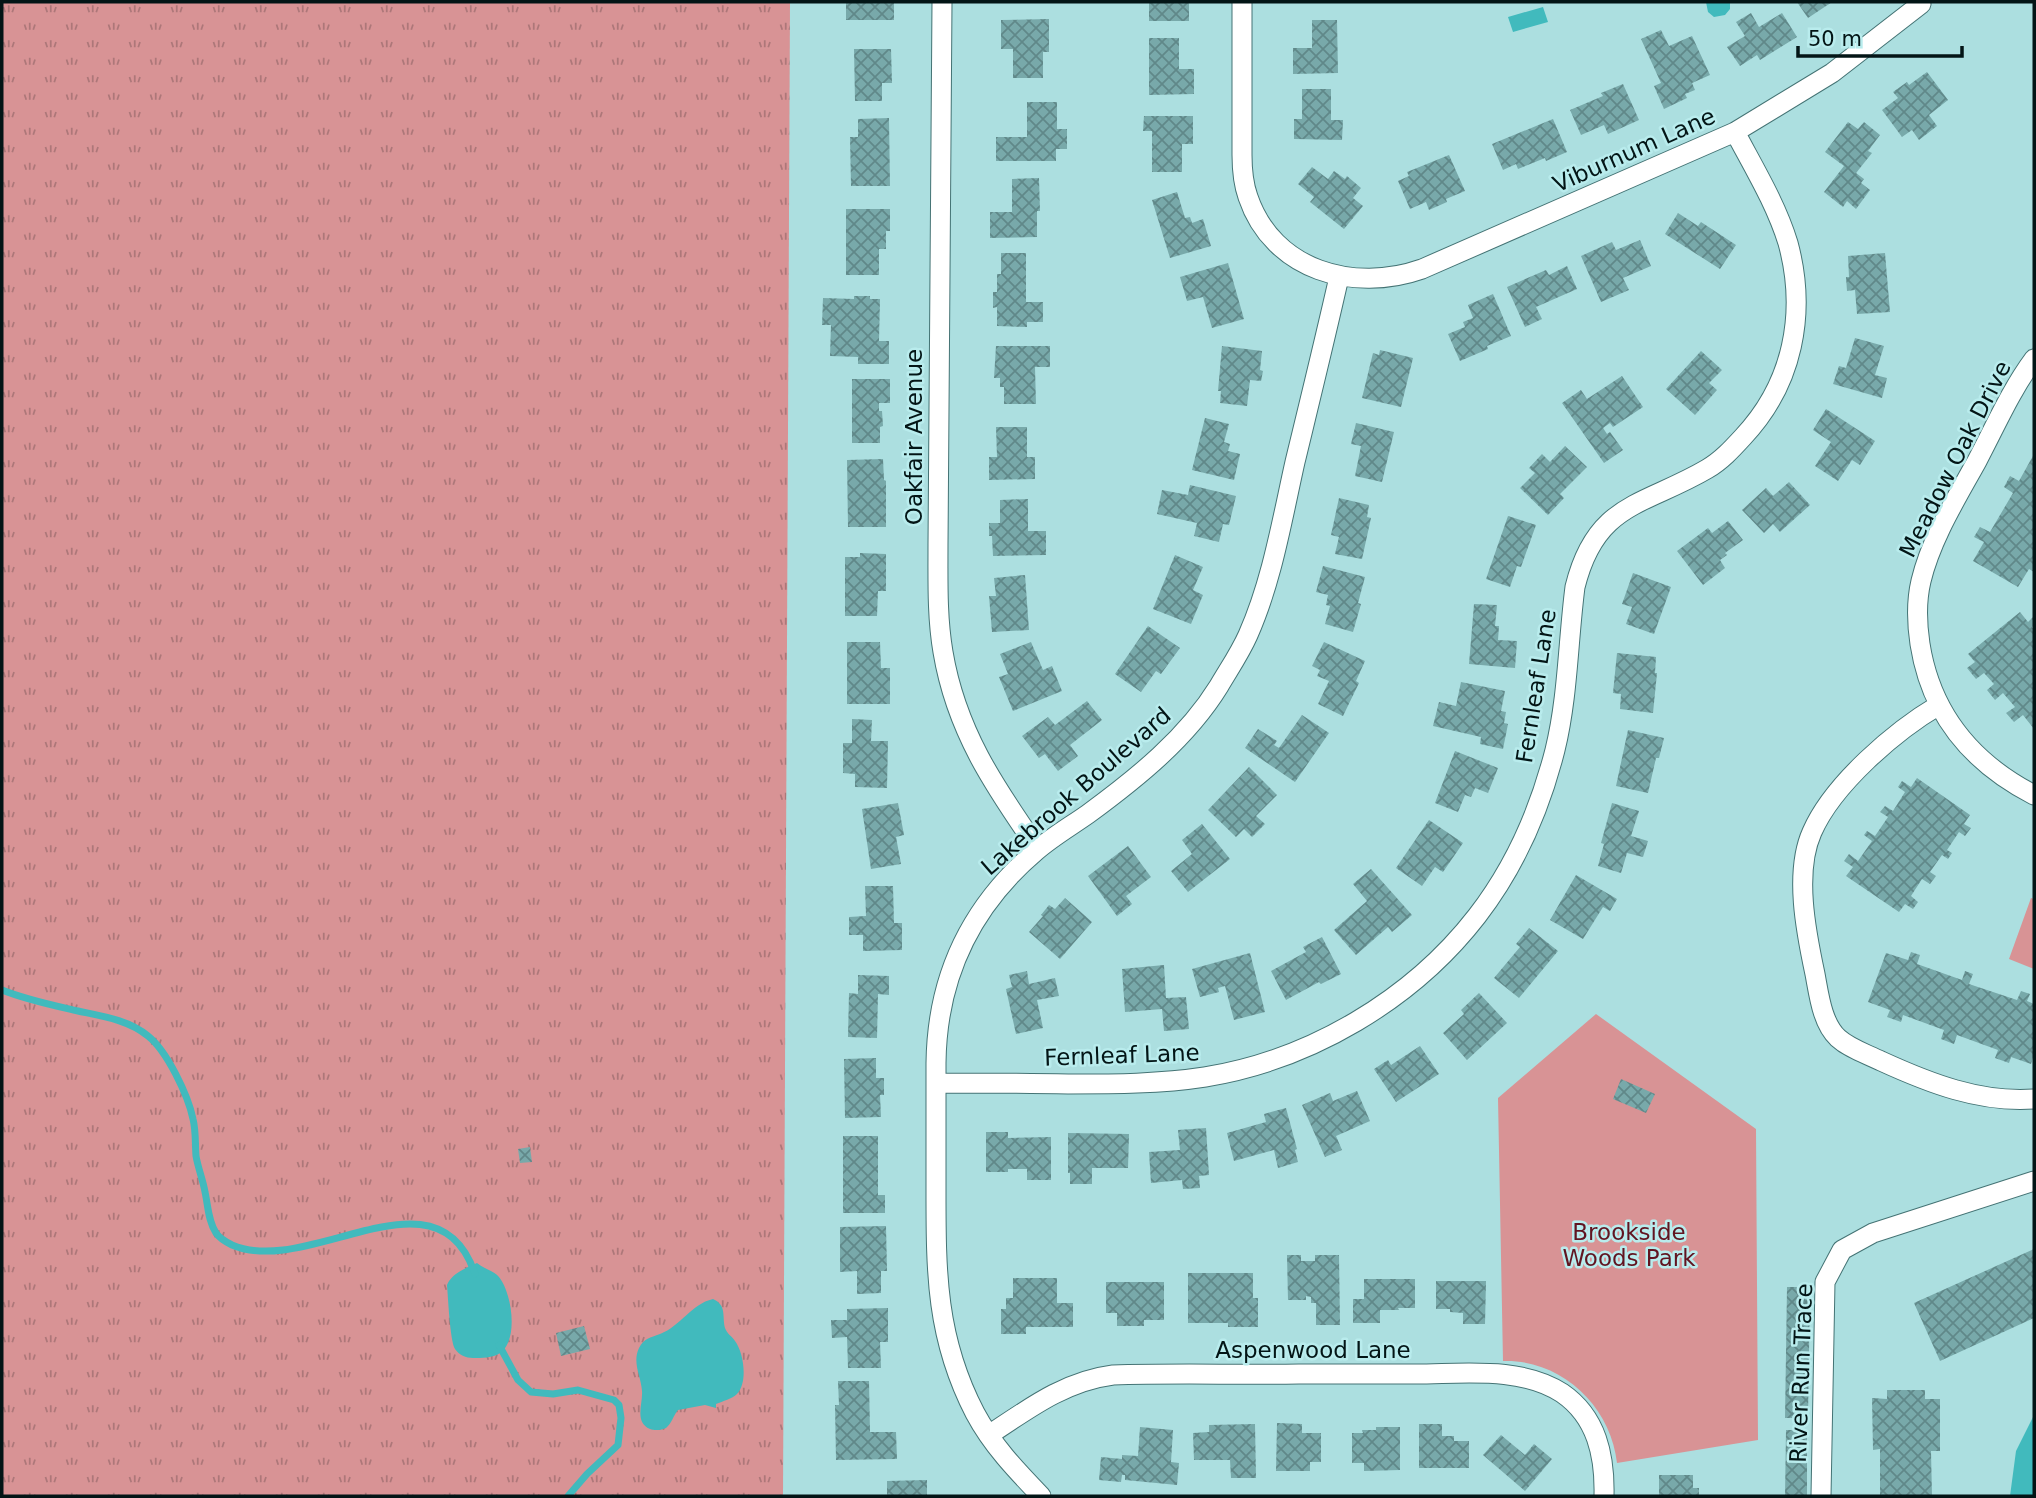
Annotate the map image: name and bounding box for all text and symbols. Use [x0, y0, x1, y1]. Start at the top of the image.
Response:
scale bar [1798, 14, 1962, 58]
text: 50 m [1808, 27, 1862, 51]
street label: Viburnum Lane [1549, 103, 1719, 197]
street label: Oakfair Avenue [901, 349, 927, 525]
street label: Meadow Oak Drive [1894, 356, 2016, 562]
street label: Fernleaf Lane [1511, 607, 1561, 765]
street label: Lakebrook Boulevard [976, 702, 1176, 880]
street label: Fernleaf Lane [1044, 1039, 1200, 1071]
park label: Brookside Woods Park [1562, 1219, 1696, 1271]
street label: River Run Trace [1785, 1283, 1817, 1463]
street label: Aspenwood Lane [1215, 1337, 1411, 1363]

